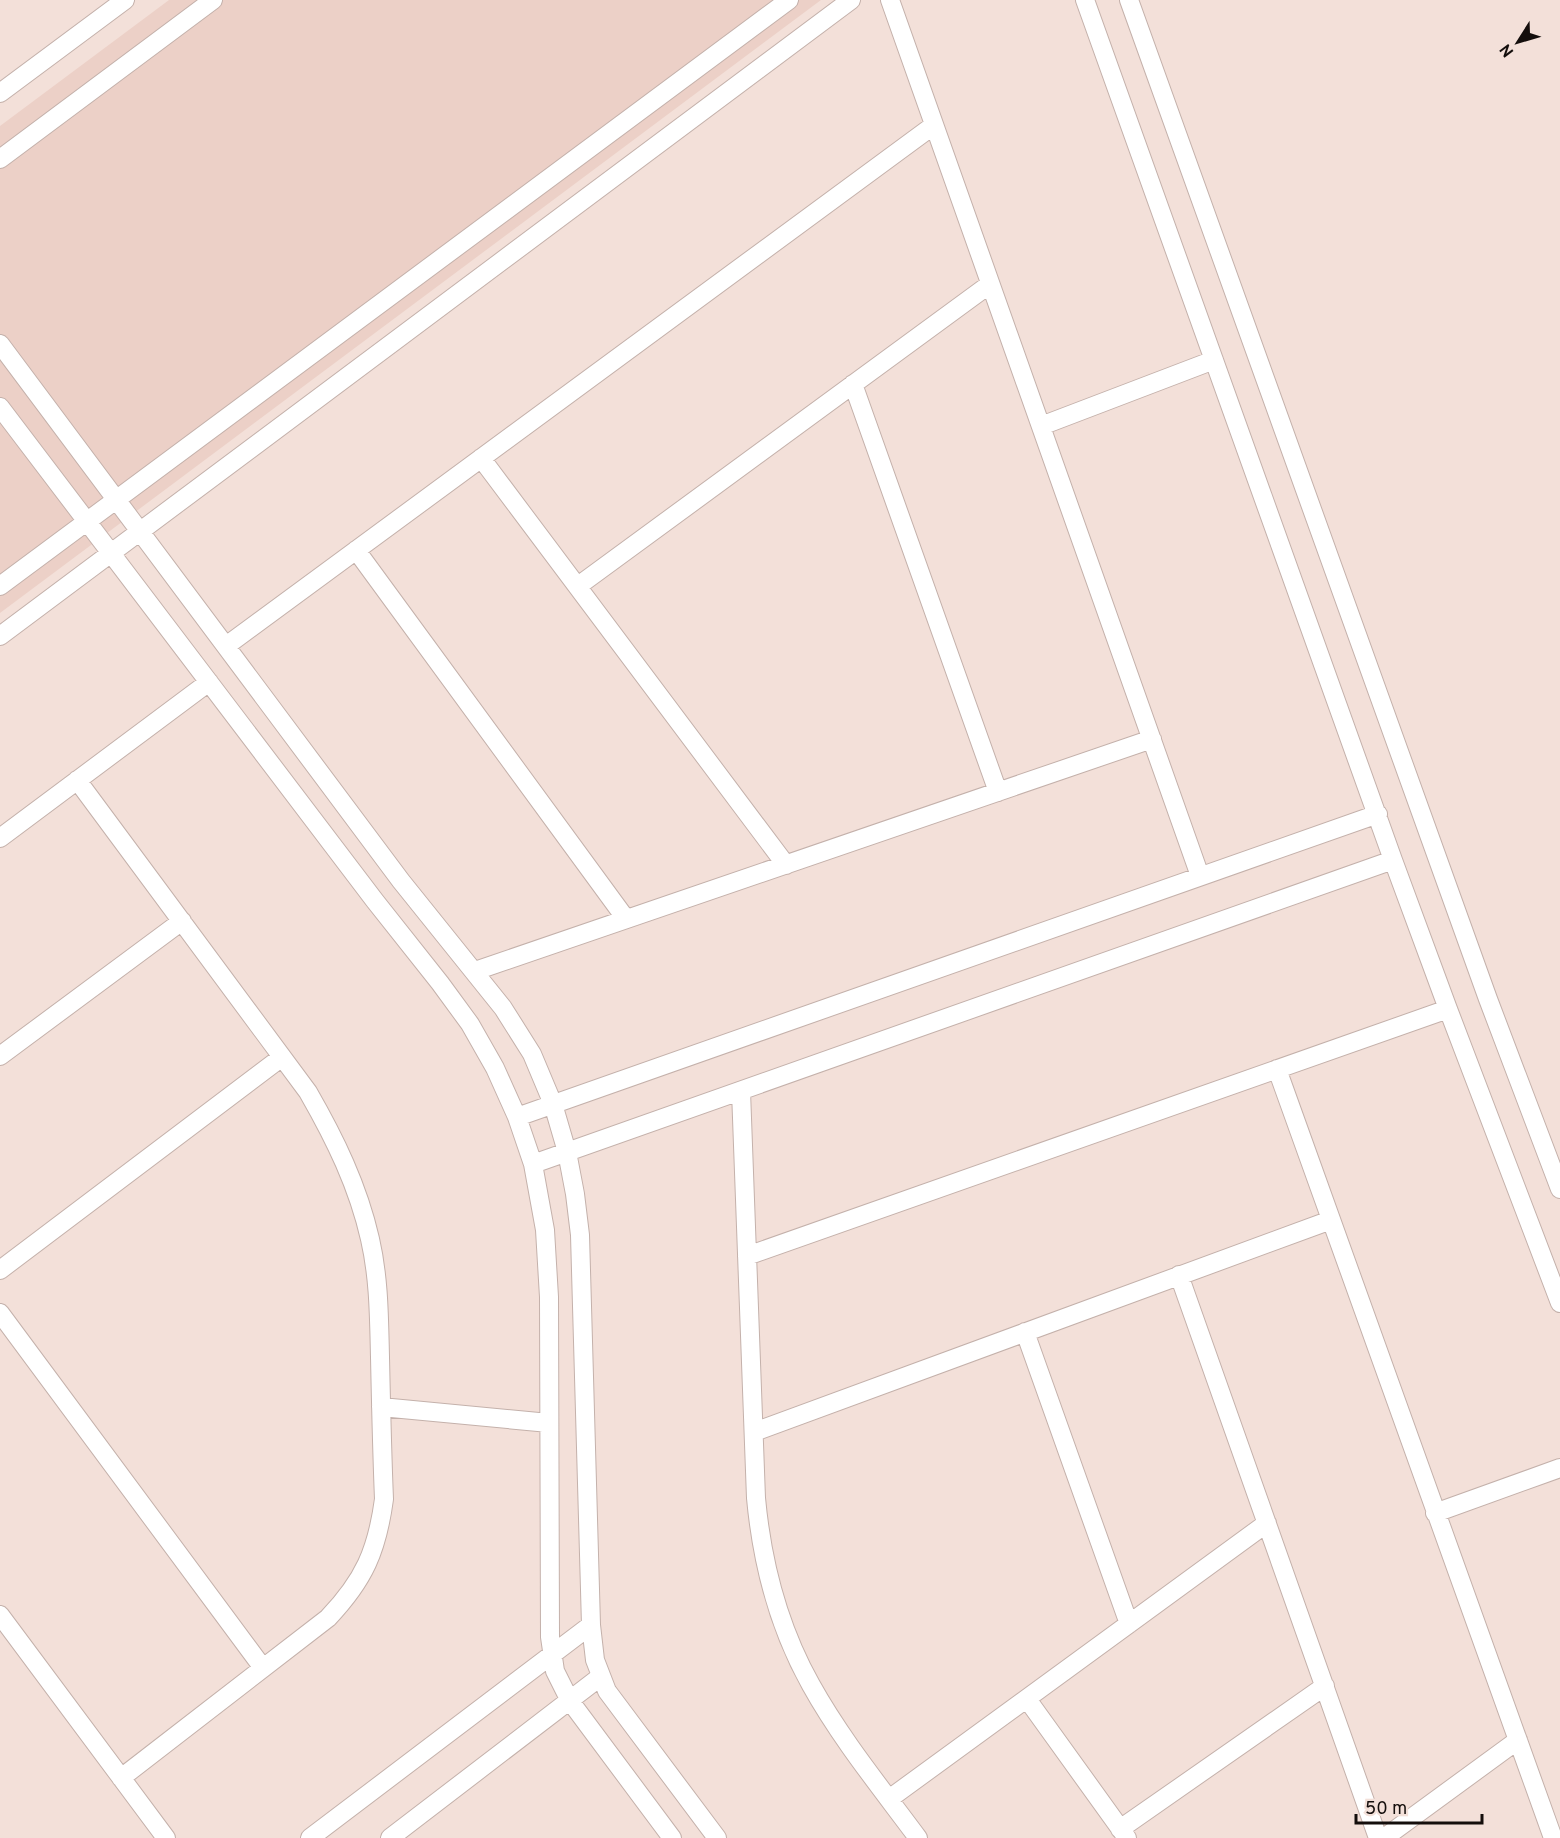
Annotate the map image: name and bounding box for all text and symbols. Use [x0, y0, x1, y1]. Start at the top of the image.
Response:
north arrow [1488, 12, 1548, 72]
text: N [1496, 39, 1519, 60]
scale bar [1356, 1787, 1482, 1825]
text: 50 m [1365, 1798, 1407, 1821]

